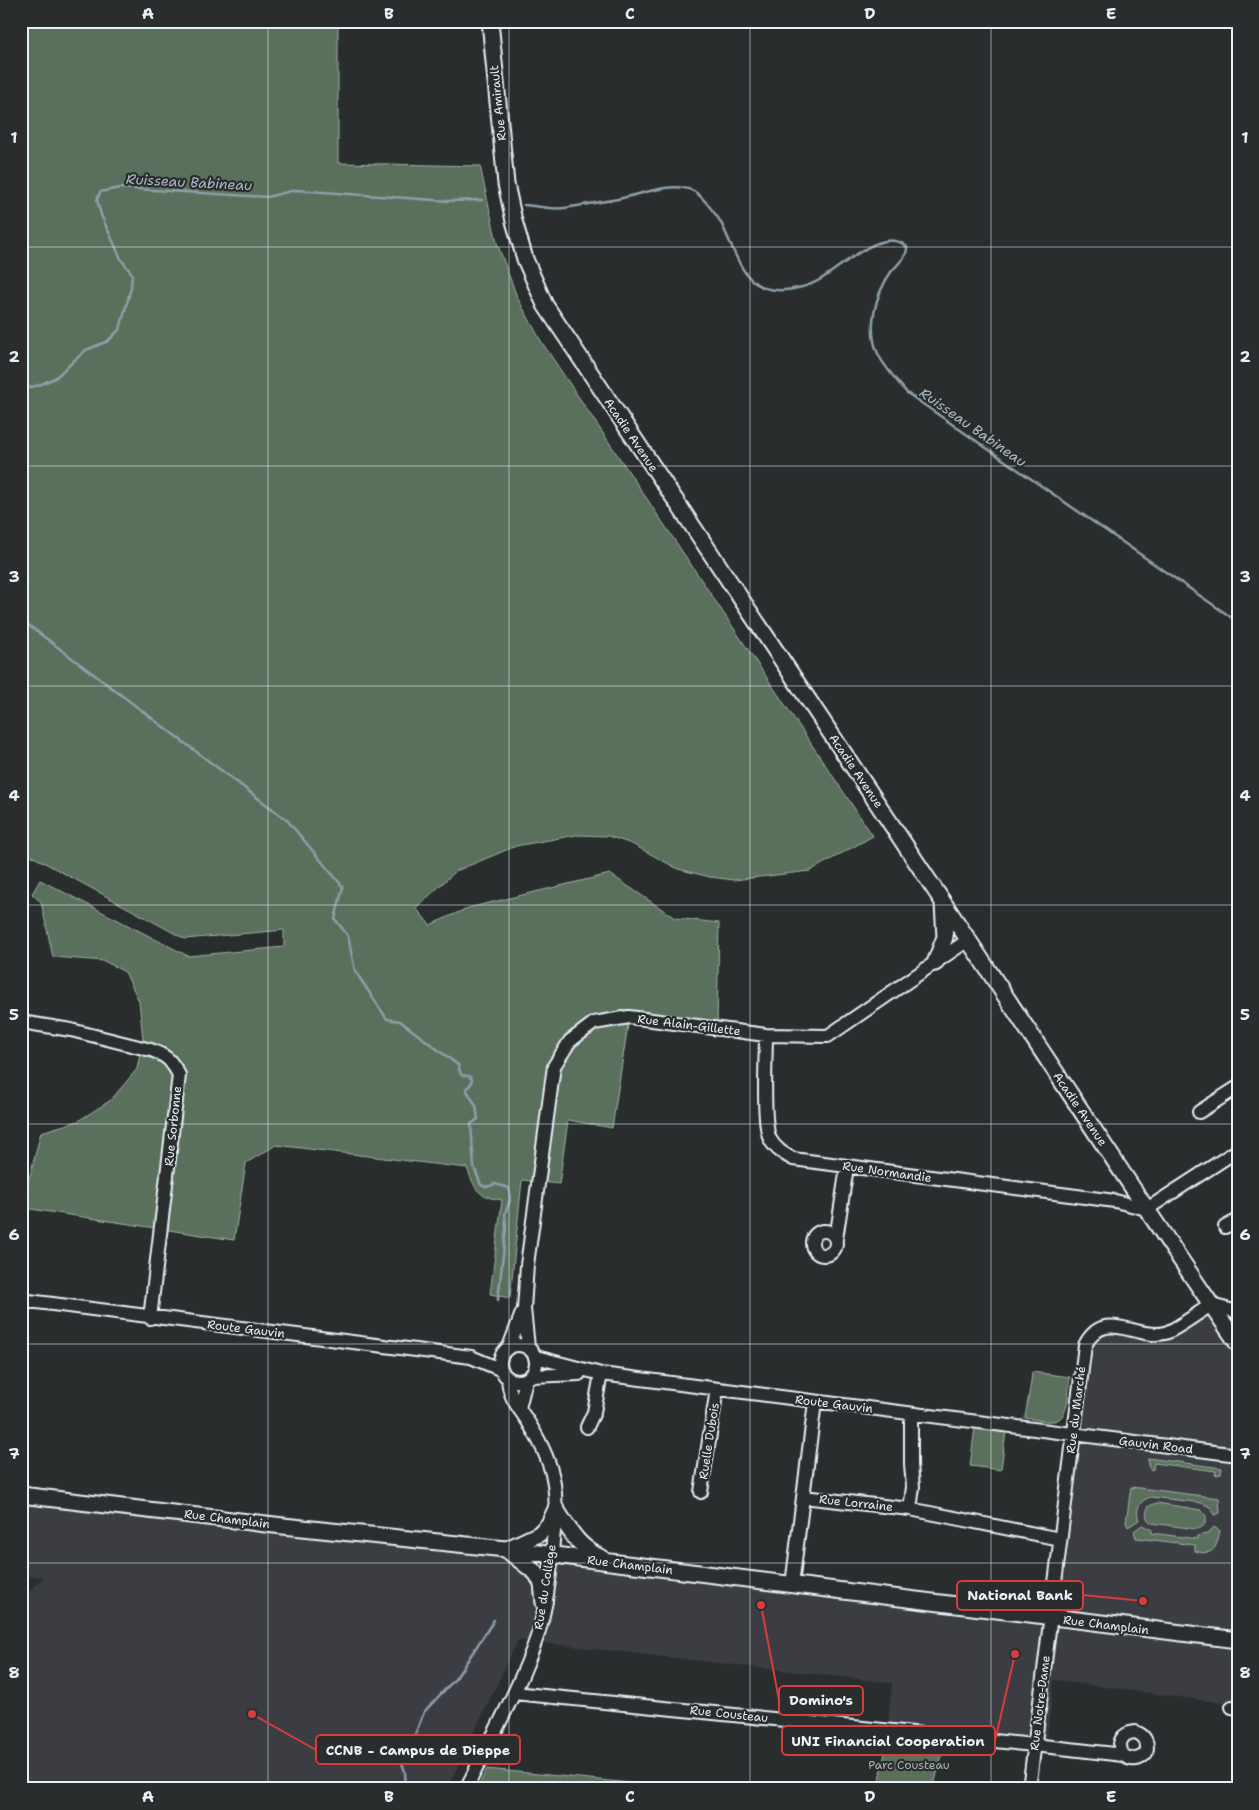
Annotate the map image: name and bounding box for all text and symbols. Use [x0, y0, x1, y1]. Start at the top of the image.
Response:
text: A [142, 3, 154, 24]
text: B [384, 3, 394, 24]
text: C [625, 3, 635, 24]
text: D [864, 3, 876, 24]
text: E [1106, 3, 1116, 24]
street label: Rue Amirault [486, 64, 510, 142]
text: 1 [10, 127, 18, 148]
text: 1 [1241, 127, 1249, 148]
water label: Ruisseau Babineau [126, 170, 252, 194]
text: 2 [8, 346, 20, 367]
text: 2 [1239, 346, 1251, 367]
water label: Ruisseau Babineau [916, 383, 1030, 471]
street label: Acadie Avenue [600, 395, 662, 475]
text: 3 [8, 566, 20, 587]
text: 3 [1239, 566, 1251, 587]
street label: Acadie Avenue [825, 731, 887, 811]
text: 4 [8, 785, 20, 806]
text: 4 [1239, 785, 1251, 806]
text: 5 [9, 1004, 19, 1025]
text: 5 [1240, 1004, 1250, 1025]
street label: Rue Alain-Gillette [637, 1011, 742, 1039]
street label: Acadie Avenue [1049, 1069, 1111, 1149]
street label: Rue Sorbonne [161, 1085, 185, 1167]
street label: Rue Normandie [841, 1158, 933, 1186]
text: 6 [8, 1224, 20, 1245]
text: 6 [1239, 1224, 1251, 1245]
street label: Route Gauvin [206, 1316, 286, 1342]
street label: Rue du Marché [1063, 1365, 1089, 1455]
street label: Route Gauvin [794, 1391, 874, 1417]
street label: Ruelle Dubois [695, 1401, 723, 1481]
street label: Gauvin Road [1118, 1433, 1194, 1458]
text: 7 [8, 1443, 20, 1464]
text: 7 [1239, 1443, 1251, 1464]
street label: Rue Lorraine [818, 1491, 894, 1515]
street label: Rue Champlain [183, 1506, 271, 1532]
street label: Rue du Collège [530, 1543, 560, 1631]
street label: Rue Champlain [586, 1552, 674, 1578]
callout: National Bank [957, 1581, 1083, 1610]
text: National Bank [967, 1586, 1073, 1604]
street label: Rue Champlain [1062, 1612, 1150, 1638]
street label: Rue Notre-Dame [1026, 1654, 1054, 1751]
text: 8 [8, 1662, 20, 1683]
text: 8 [1239, 1662, 1251, 1683]
callout: Domino's [779, 1686, 863, 1715]
text: Domino's [789, 1691, 853, 1709]
street label: Rue Cousteau [689, 1702, 769, 1726]
callout: UNI Financial Cooperation [782, 1726, 995, 1755]
text: UNI Financial Cooperation [791, 1732, 985, 1750]
callout: CCNB - Campus de Dieppe [316, 1735, 520, 1764]
text: CCNB - Campus de Dieppe [326, 1741, 510, 1759]
park label: Parc Cousteau [868, 1757, 950, 1773]
text: A [142, 1786, 154, 1807]
text: B [384, 1786, 394, 1807]
text: C [625, 1786, 635, 1807]
text: D [864, 1786, 876, 1807]
text: E [1106, 1786, 1116, 1807]

